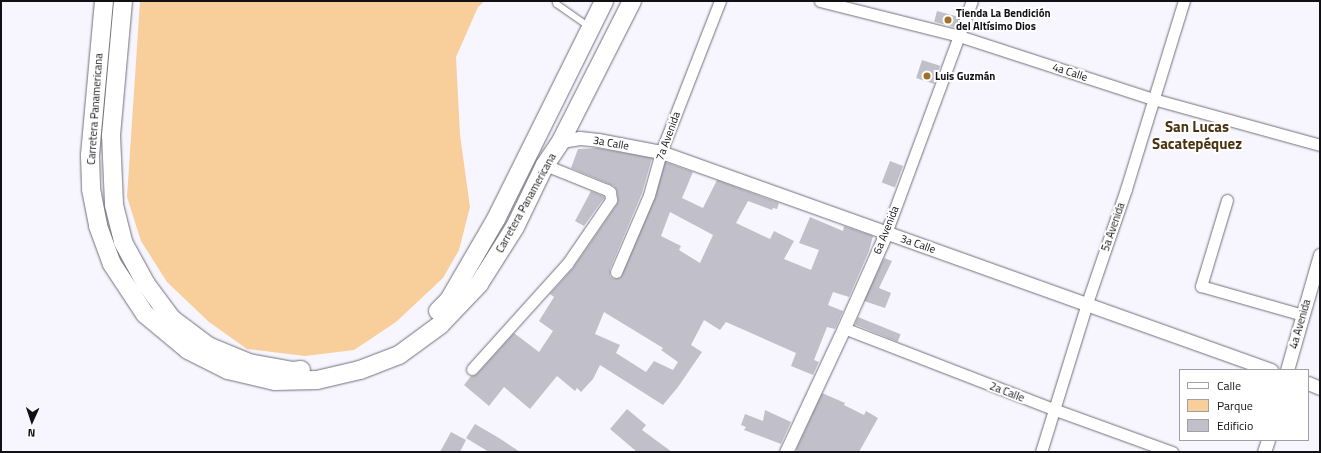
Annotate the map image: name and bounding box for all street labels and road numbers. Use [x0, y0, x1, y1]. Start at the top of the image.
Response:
street label: Carretera Panamericana [85, 53, 105, 165]
street label: 4a Calle [1051, 60, 1089, 84]
street label: 7a Avenida [653, 110, 683, 162]
street label: 3a Calle [592, 133, 630, 153]
street label: Carretera Panamericana [493, 151, 559, 255]
street label: 5a Avenida [1098, 201, 1128, 253]
street label: 6a Avenida [870, 204, 902, 256]
street label: 3a Calle [899, 232, 937, 256]
street label: 4a Avenida [1287, 298, 1313, 350]
street label: 2a Calle [988, 379, 1026, 405]

